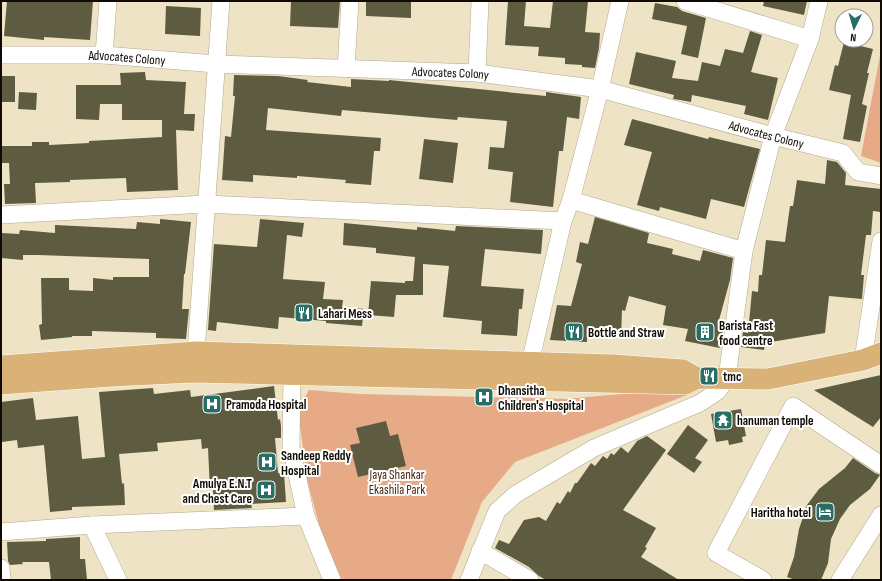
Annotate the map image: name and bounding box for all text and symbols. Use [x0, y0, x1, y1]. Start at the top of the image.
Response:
north arrow [834, 8, 874, 48]
text: N [850, 31, 857, 44]
street label: Advocates Colony [87, 48, 166, 69]
street label: Advocates Colony [411, 64, 490, 83]
street label: Advocates Colony [726, 117, 805, 152]
restaurant icon: Lahari Mess [293, 302, 315, 324]
place label: Lahari Mess [318, 306, 372, 322]
place label: Barista Fast food centre [719, 318, 774, 349]
restaurant icon: Bottle and Straw [563, 321, 585, 343]
building icon: Barista Fast food centre [694, 321, 716, 343]
place label: Bottle and Straw [588, 325, 665, 341]
restaurant icon: tmc [698, 365, 720, 387]
place label: tmc [723, 369, 742, 385]
place label: Dhansitha Children's Hospital [498, 383, 584, 414]
hospital icon: Dhansitha Children's Hospital [473, 386, 495, 408]
hospital icon: Pramoda Hospital [201, 393, 223, 415]
place label: Pramoda Hospital [226, 397, 307, 413]
temple icon: hanuman temple [712, 409, 734, 431]
place label: hanuman temple [737, 413, 814, 429]
place label: Sandeep Reddy Hospital [281, 448, 352, 479]
hospital icon: Sandeep Reddy Hospital [256, 451, 278, 473]
park label: Jaya Shankar Ekashila Park [369, 467, 425, 498]
place label: Amulya E.N.T and Chest Care [183, 476, 252, 507]
hospital icon: Amulya E.N.T and Chest Care [255, 479, 277, 501]
hotel icon: Haritha hotel [814, 501, 836, 523]
place label: Haritha hotel [751, 505, 811, 521]

